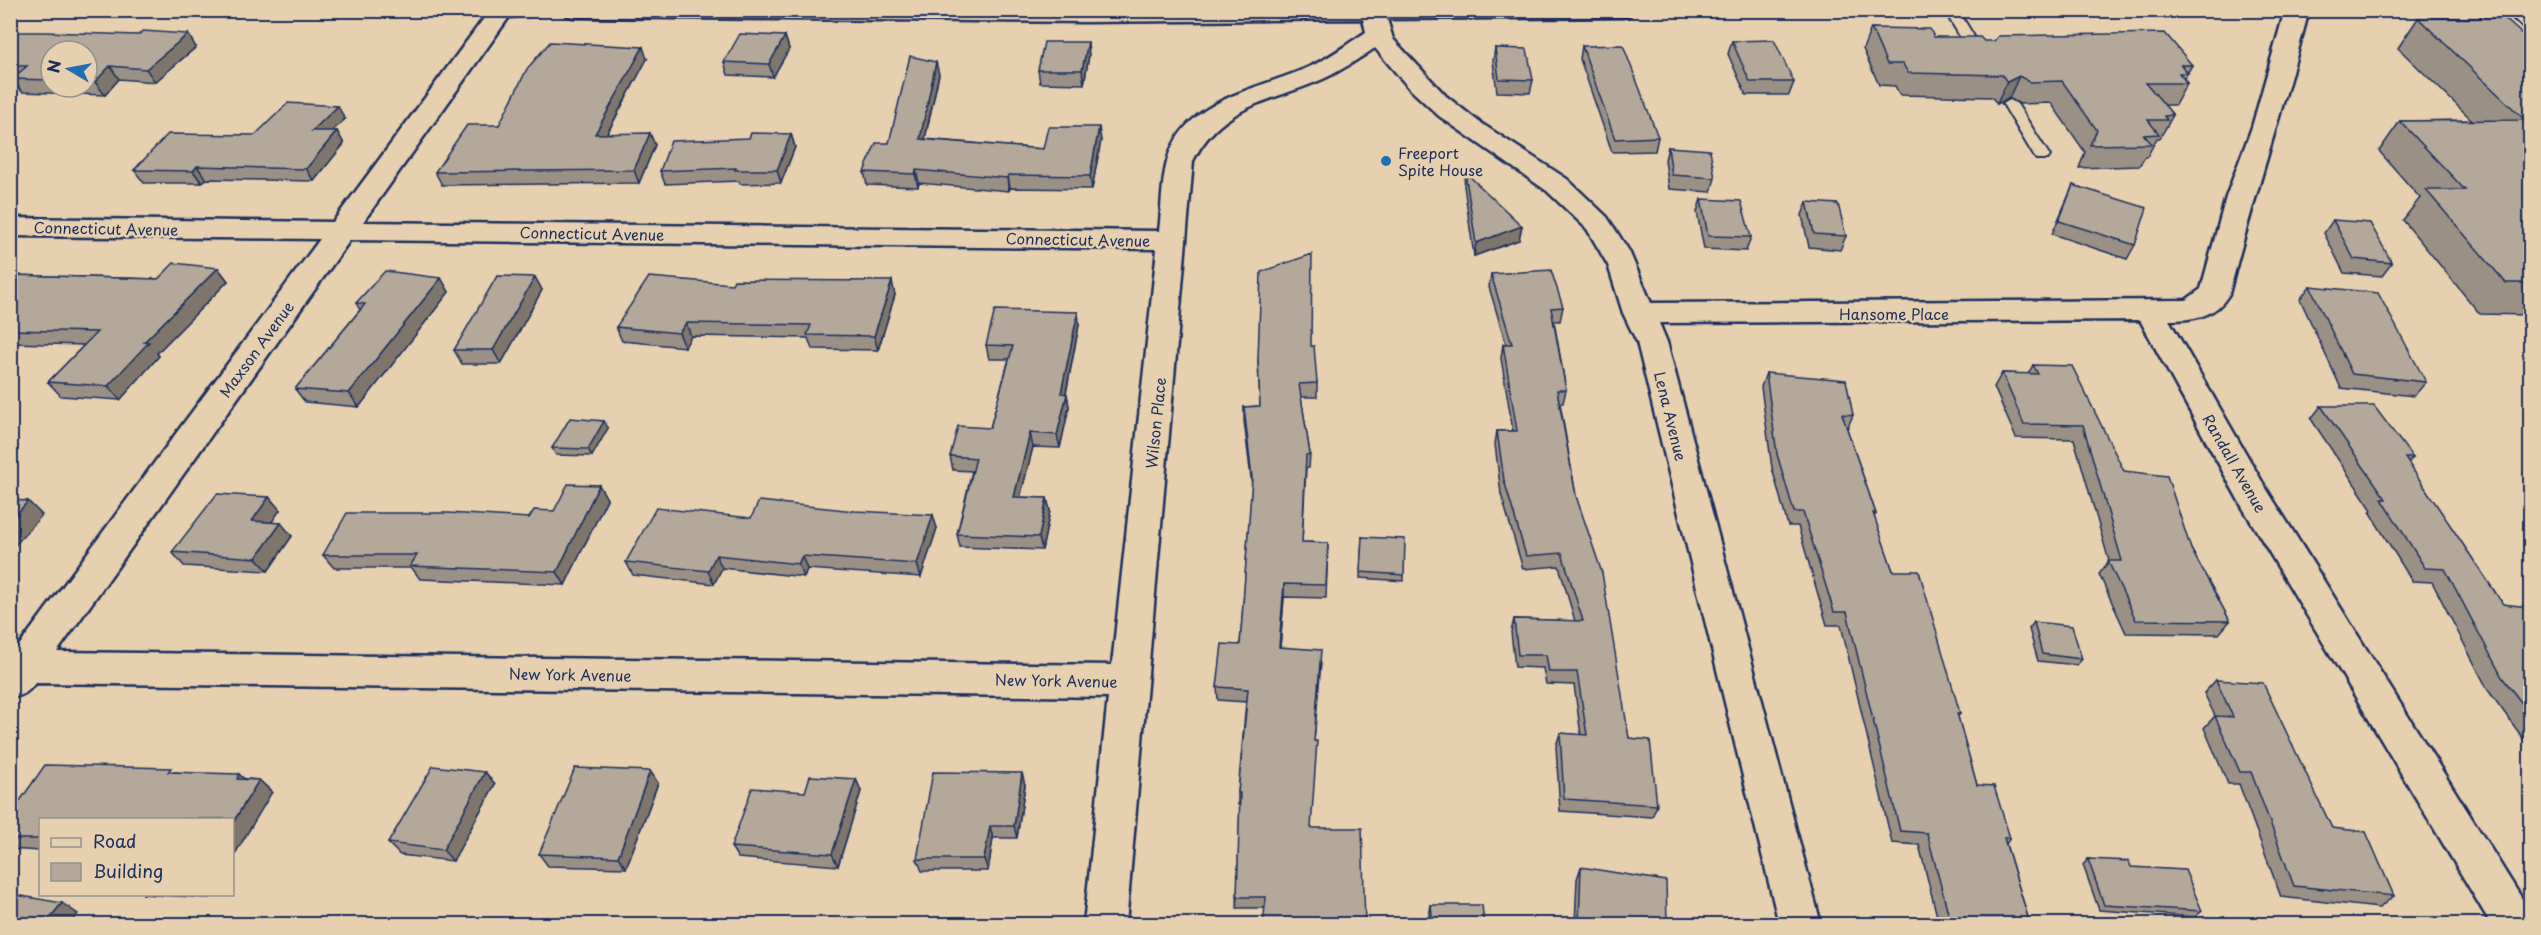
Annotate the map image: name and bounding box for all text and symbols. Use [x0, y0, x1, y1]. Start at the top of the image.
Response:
north arrow [39, 39, 99, 99]
text: N [40, 58, 66, 75]
place label: Freeport Spite House [1398, 141, 1483, 181]
marker: Freeport Spite House [1379, 154, 1393, 168]
street label: Connecticut Avenue [33, 215, 179, 241]
street label: Connecticut Avenue [519, 220, 665, 246]
street label: Connecticut Avenue [1005, 226, 1151, 252]
street label: Maxson Avenue [213, 296, 299, 402]
street label: Hansome Place [1839, 302, 1949, 325]
street label: Lena Avenue [1649, 369, 1693, 463]
street label: Wilson Place [1139, 376, 1171, 470]
street label: Randall Avenue [2197, 409, 2273, 517]
street label: New York Avenue [508, 661, 632, 687]
street label: New York Avenue [994, 667, 1118, 693]
legend [39, 818, 234, 896]
text: Road [93, 827, 137, 854]
text: Building [93, 857, 163, 884]

